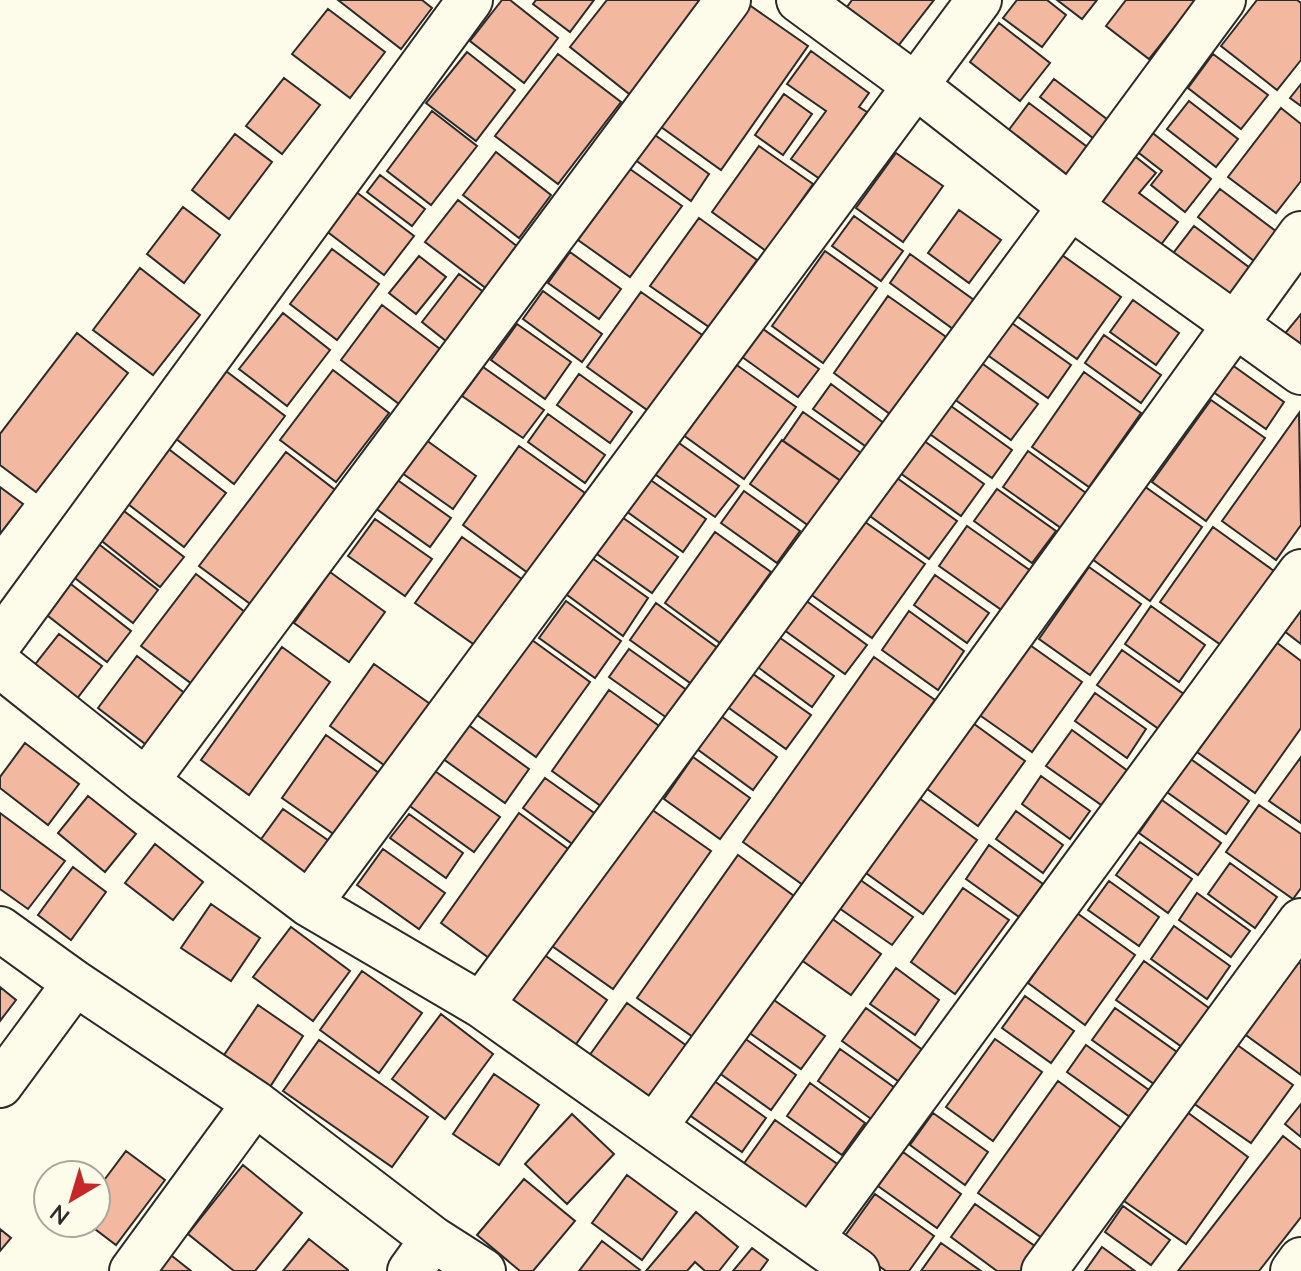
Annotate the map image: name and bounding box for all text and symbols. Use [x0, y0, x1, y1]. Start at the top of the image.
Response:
north arrow [32, 1159, 112, 1239]
text: N [44, 1199, 74, 1231]

